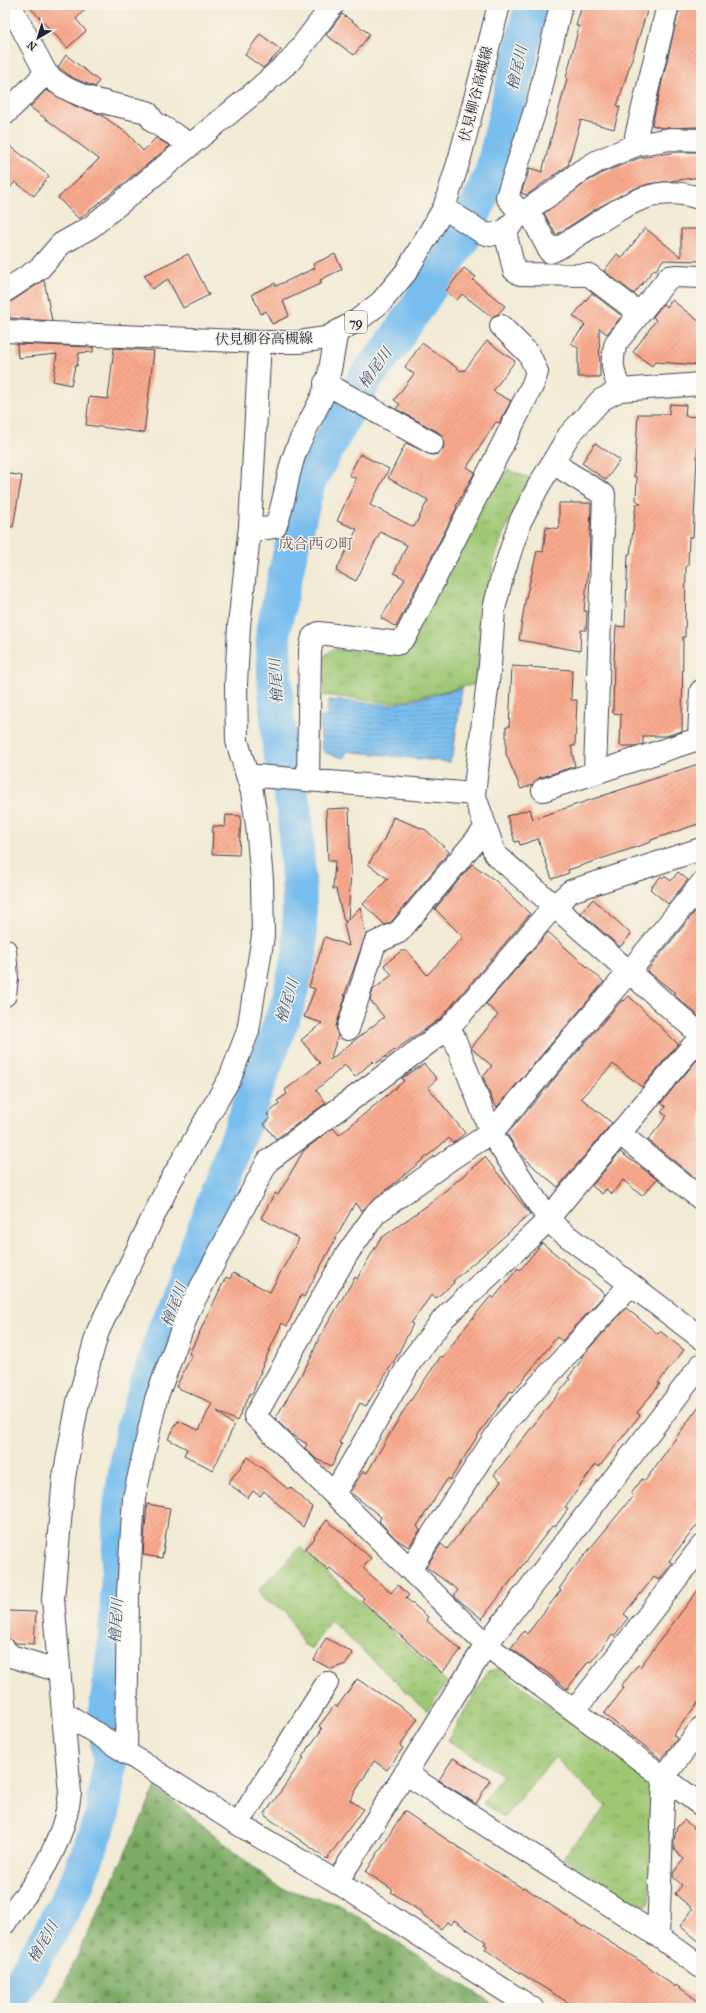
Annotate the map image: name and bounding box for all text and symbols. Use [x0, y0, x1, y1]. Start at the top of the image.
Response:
north arrow [18, 18, 58, 58]
text: N [24, 37, 39, 53]
water label: 檜尾川 [503, 42, 531, 92]
street label: 伏見柳谷高槻線 [456, 44, 496, 144]
road number: 79 [345, 311, 367, 333]
street label: 伏見柳谷高槻線 [215, 330, 313, 348]
water label: 檜尾川 [354, 343, 397, 391]
district label: 成合西の町 [278, 535, 354, 553]
water label: 檜尾川 [266, 656, 286, 704]
water label: 檜尾川 [272, 975, 303, 1025]
water label: 檜尾川 [158, 1279, 191, 1329]
water label: 檜尾川 [105, 1596, 127, 1644]
water label: 檜尾川 [24, 1916, 63, 1966]

